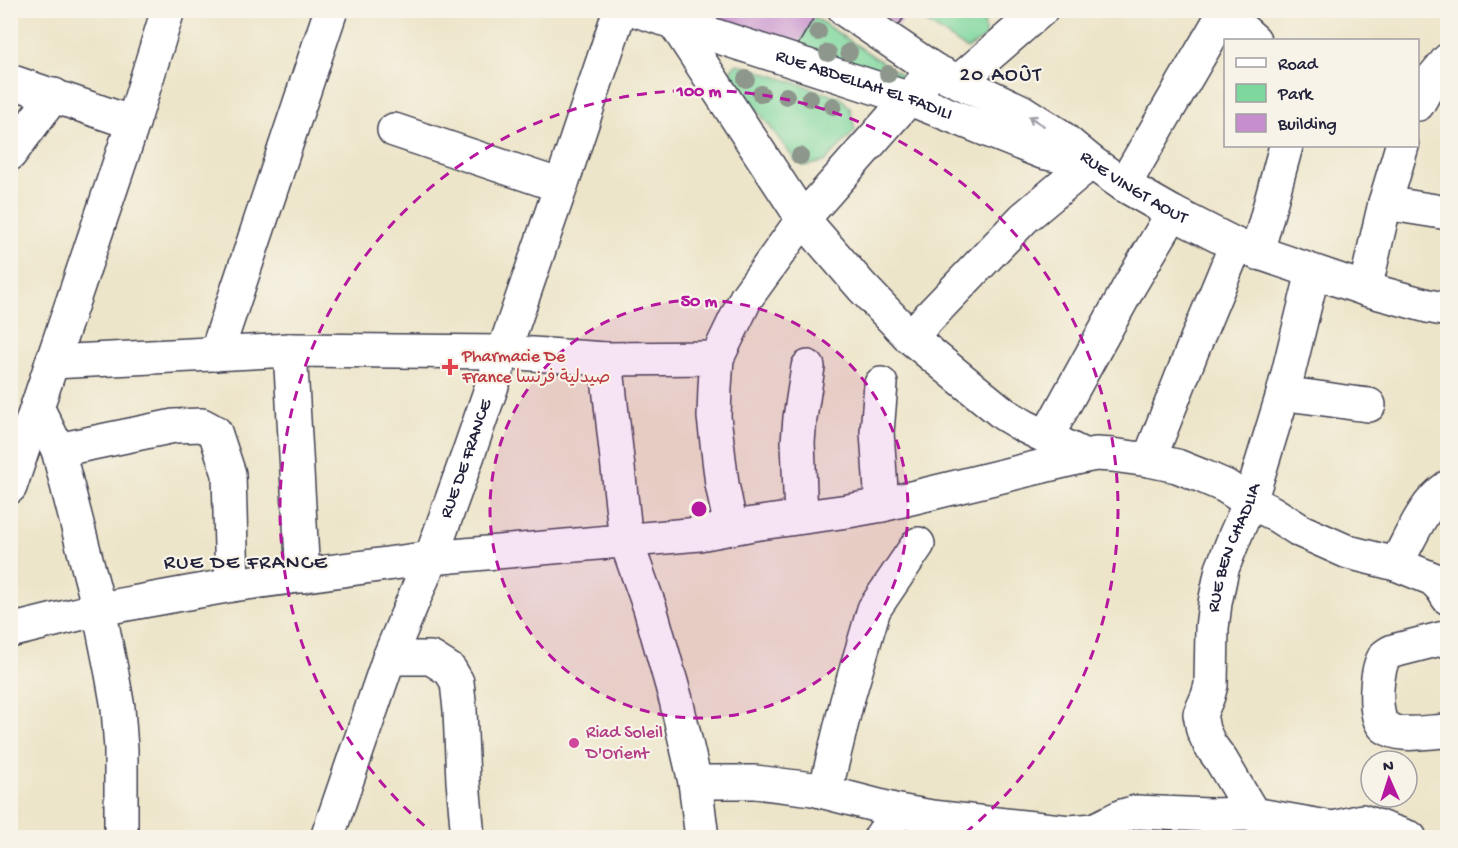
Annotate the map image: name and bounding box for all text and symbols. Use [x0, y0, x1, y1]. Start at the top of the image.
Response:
legend [1224, 39, 1419, 147]
street label: RUE ABDELLAH EL FADILI [773, 46, 955, 125]
text: Road [1278, 55, 1319, 76]
district label: 20 AOÛT [960, 64, 1042, 89]
text: 100 m [676, 82, 722, 103]
text: Park [1277, 85, 1314, 106]
one-way arrow [1028, 114, 1045, 126]
text: Building [1277, 115, 1337, 136]
street label: RUE VINGT AOUT [1075, 146, 1192, 229]
text: 50 m [681, 292, 718, 313]
place label: Pharmacie De France صيدلية فرنسا [461, 347, 610, 389]
marker: Pharmacie De France صيدلية فرنسا [443, 360, 457, 374]
street label: RUE DE FRANCE [436, 396, 497, 521]
street label: RUE BEN CHADLIA [1203, 479, 1266, 614]
centre of rings [689, 499, 709, 519]
district label: RUE DE FRANCE [164, 552, 328, 577]
place label: Riad Soleil D'Orient [585, 723, 663, 765]
marker: Riad Soleil D'Orient [567, 736, 581, 750]
north arrow [1359, 749, 1419, 809]
text: N [1383, 758, 1395, 777]

